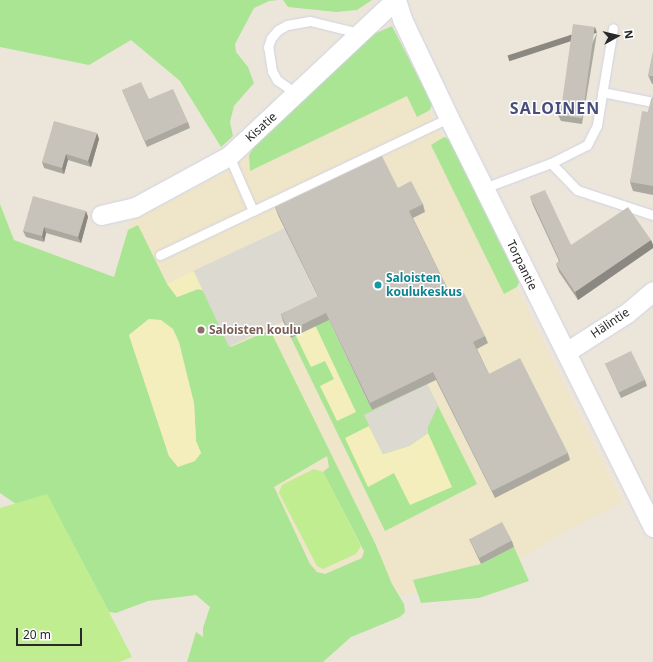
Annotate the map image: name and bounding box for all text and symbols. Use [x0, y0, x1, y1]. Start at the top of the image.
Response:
north arrow [597, 16, 637, 56]
text: N [621, 29, 637, 40]
district label: SALOINEN [510, 98, 600, 118]
street label: Kisatie [242, 109, 280, 145]
street label: Torpantie [504, 238, 540, 292]
place label: Saloisten koulukeskus [386, 271, 462, 299]
marker: Saloisten koulukeskus [373, 280, 383, 290]
street label: Hälintie [588, 305, 632, 341]
place label: Saloisten koulu [209, 323, 301, 337]
marker: Saloisten koulu [196, 325, 206, 335]
scale bar [18, 620, 84, 646]
text: 20 m [23, 626, 51, 643]

